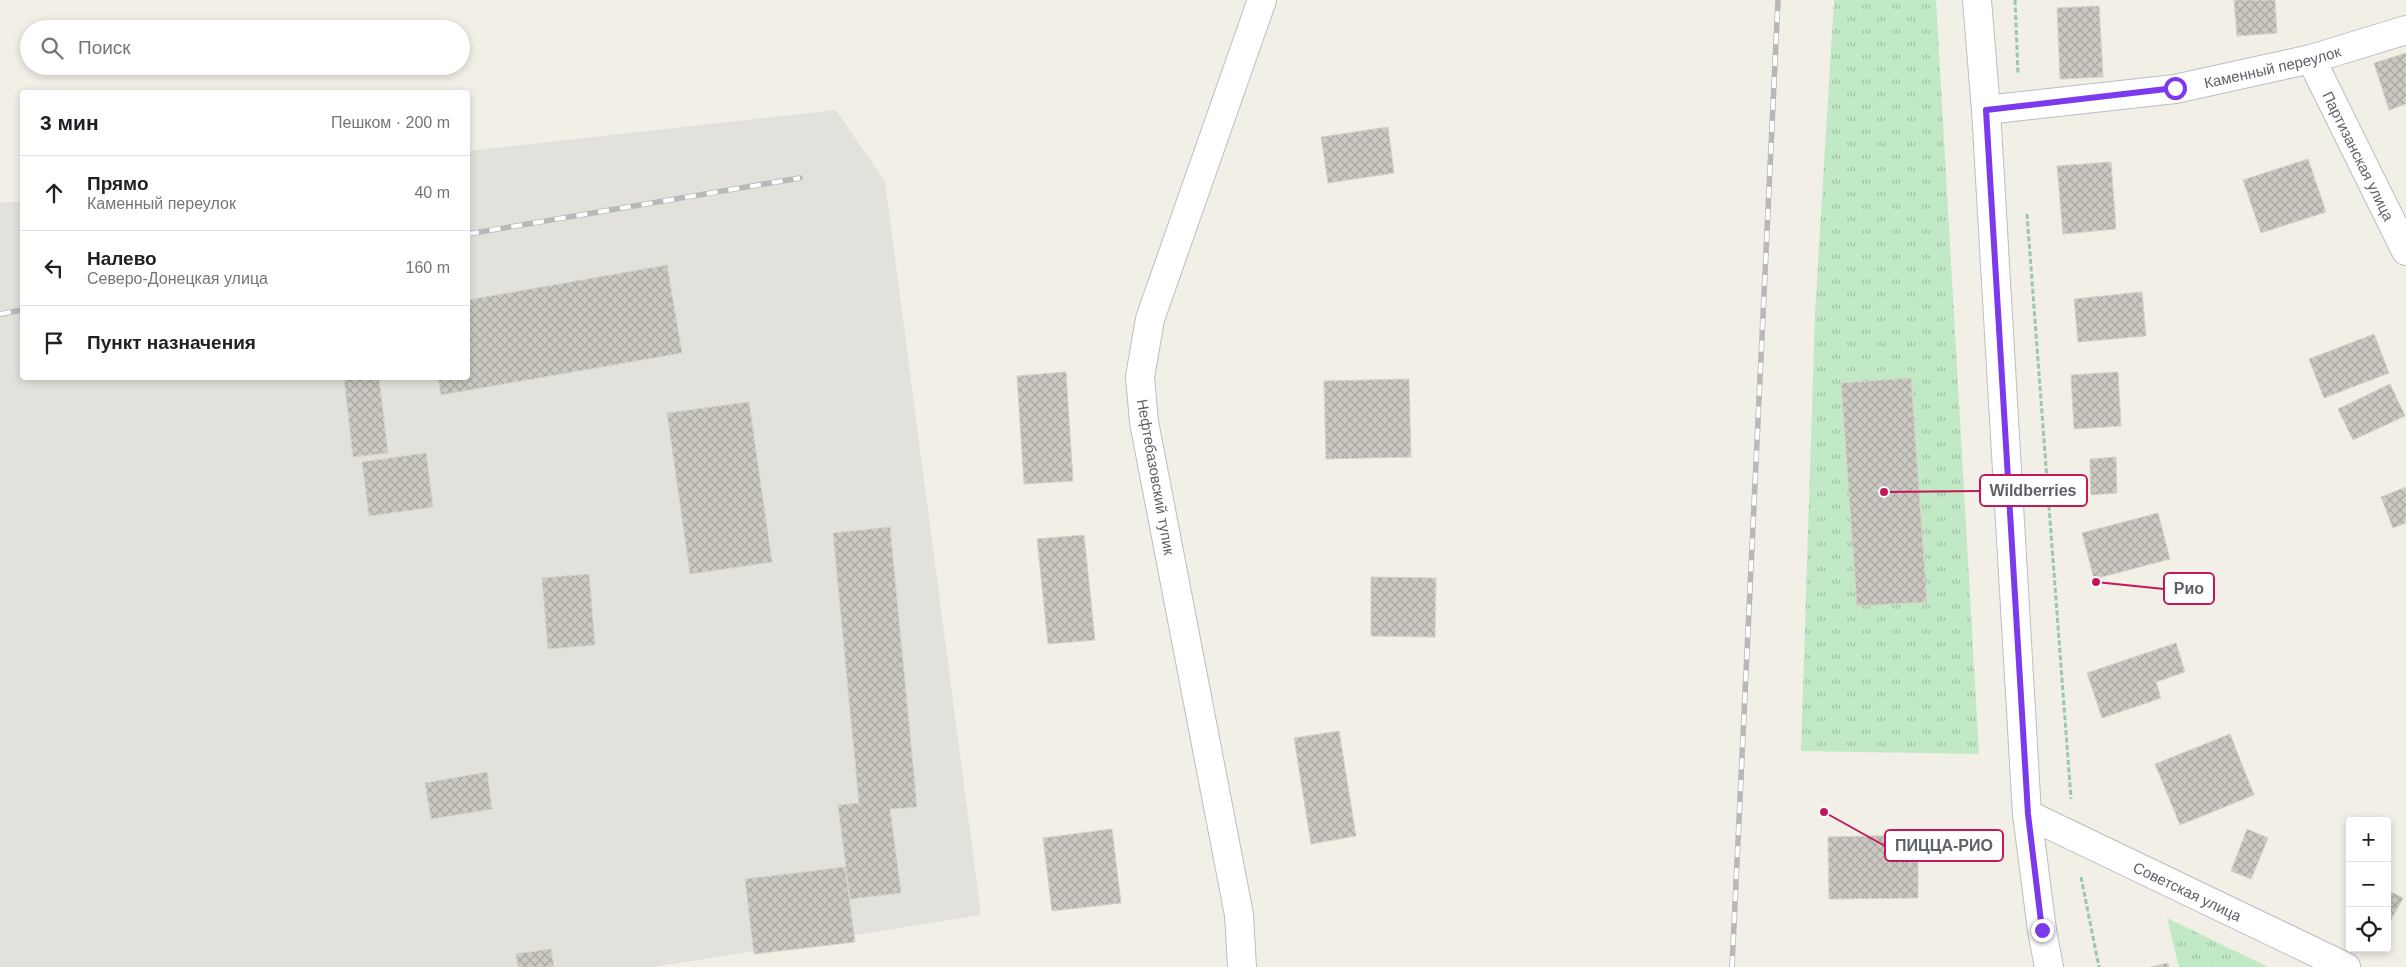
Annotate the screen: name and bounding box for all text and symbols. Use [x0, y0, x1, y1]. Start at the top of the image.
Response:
search box [20, 20, 470, 75]
icon: search [38, 34, 66, 62]
text: Поиск [78, 37, 131, 58]
street label: Каменный переулок [2202, 42, 2343, 91]
route start [2164, 77, 2187, 100]
street label: Партизанская улица [2320, 88, 2398, 224]
text: 3 мин [40, 111, 99, 134]
text: Пешком · 200 m [331, 114, 450, 131]
text: Прямо [87, 173, 149, 194]
icon: ahead [40, 179, 68, 207]
text: 40 m [414, 184, 450, 201]
text: Каменный переулок [87, 195, 236, 212]
text: Налево [87, 248, 157, 269]
icon: left [40, 254, 68, 282]
text: 160 m [406, 259, 450, 276]
text: Северо-Донецкая улица [87, 270, 268, 287]
icon: arrive [40, 329, 68, 357]
text: Пункт назначения [87, 332, 256, 353]
street label: Нефтебазовский тупик [1134, 398, 1178, 557]
callout: Wildberries [1980, 475, 2087, 506]
text: Wildberries [1990, 482, 2077, 499]
callout: Рио [2164, 573, 2214, 604]
text: Рио [2174, 580, 2204, 597]
map controls [2346, 817, 2391, 952]
button: + [2346, 817, 2391, 862]
callout: ПИЦЦА-РИО [1885, 830, 2003, 861]
text: ПИЦЦА-РИО [1895, 837, 1993, 854]
street label: Советская улица [2131, 858, 2245, 924]
button: − [2346, 862, 2391, 907]
button: locate [2346, 907, 2391, 952]
route end [2031, 919, 2054, 942]

